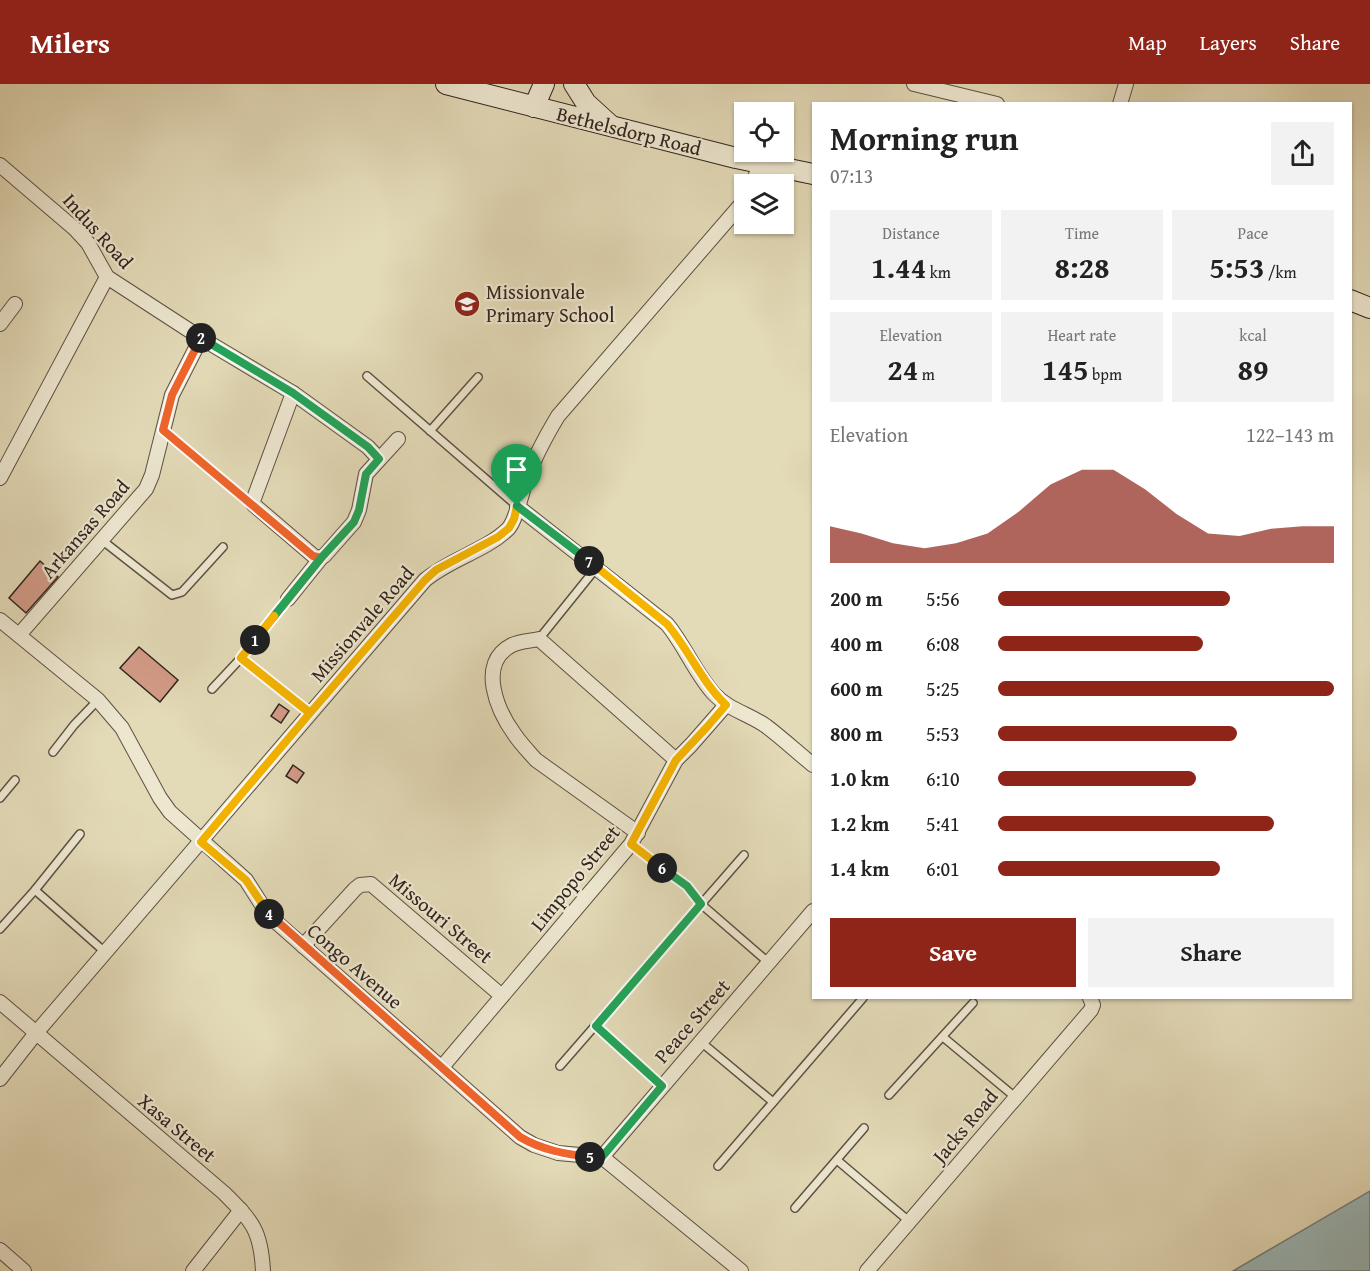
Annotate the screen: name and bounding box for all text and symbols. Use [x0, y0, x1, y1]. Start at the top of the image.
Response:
text: Milers [30, 22, 110, 63]
text: Map [1128, 27, 1167, 58]
text: Layers [1200, 27, 1257, 58]
text: Share [1290, 27, 1340, 58]
street label: Bethelsdorp Road [554, 99, 705, 163]
map controls [734, 102, 794, 234]
button: locate [734, 102, 794, 162]
text: Morning run [830, 114, 1019, 162]
button: share [1271, 122, 1334, 185]
text: 07:13 [830, 161, 873, 190]
button: layers [734, 174, 794, 234]
street label: Indus Road [56, 186, 140, 275]
text: Distance [882, 221, 940, 245]
text: Time [1065, 221, 1099, 245]
text: Pace [1238, 221, 1268, 245]
text: 1.44 [871, 245, 926, 289]
text: 8:28 [1054, 245, 1110, 289]
text: 5:53 [1209, 245, 1264, 289]
text: km [926, 260, 951, 284]
text: /km [1264, 260, 1297, 284]
place label: Missionvale Primary School [486, 277, 615, 329]
school or university icon: Missionvale Primary School [452, 289, 482, 319]
pin: 2 [186, 323, 216, 353]
text: Elevation [880, 323, 942, 347]
text: Heart rate [1048, 323, 1116, 347]
text: kcal [1239, 323, 1267, 347]
text: 2 [197, 326, 205, 350]
text: 24 [887, 347, 918, 391]
text: 145 [1042, 347, 1089, 391]
text: 89 [1237, 347, 1269, 391]
text: m [918, 362, 935, 386]
text: bpm [1089, 362, 1122, 386]
text: Elevation [830, 420, 908, 449]
text: 122–143 m [1246, 420, 1334, 449]
pin [491, 444, 542, 506]
icon: arrive [500, 453, 533, 486]
street label: Arkansas Road [33, 473, 136, 585]
pin: 7 [574, 546, 604, 576]
text: 7 [585, 549, 593, 573]
street label: Missionvale Road [303, 559, 420, 688]
text: 200 m [830, 584, 883, 613]
text: 5:56 [926, 584, 960, 613]
pin: 1 [240, 625, 270, 655]
text: 1 [251, 628, 259, 652]
text: 400 m [830, 629, 883, 658]
text: 6:08 [926, 629, 960, 658]
text: 600 m [830, 674, 883, 703]
text: 5:25 [926, 674, 960, 703]
text: 800 m [830, 719, 883, 748]
text: 5:53 [926, 719, 960, 748]
text: 1.0 km [830, 764, 889, 793]
text: 6:10 [926, 764, 960, 793]
text: 1.2 km [830, 809, 889, 838]
text: 5:41 [926, 809, 960, 838]
street label: Limpopo Street [523, 819, 626, 937]
pin: 6 [647, 853, 677, 883]
text: 1.4 km [830, 854, 889, 883]
text: 6:01 [926, 854, 960, 883]
text: 6 [658, 856, 666, 880]
street label: Missouri Street [383, 865, 500, 970]
pin: 4 [254, 899, 284, 929]
text: 4 [265, 902, 273, 926]
street label: Congo Avenue [301, 916, 409, 1015]
button: Save [830, 918, 1076, 987]
button: Share [1088, 918, 1334, 987]
street label: Peace Street [647, 972, 736, 1069]
street label: Jacks Road [923, 1082, 1004, 1171]
street label: Xasa Street [132, 1086, 223, 1169]
pin: 5 [575, 1142, 605, 1172]
text: 5 [586, 1145, 594, 1169]

